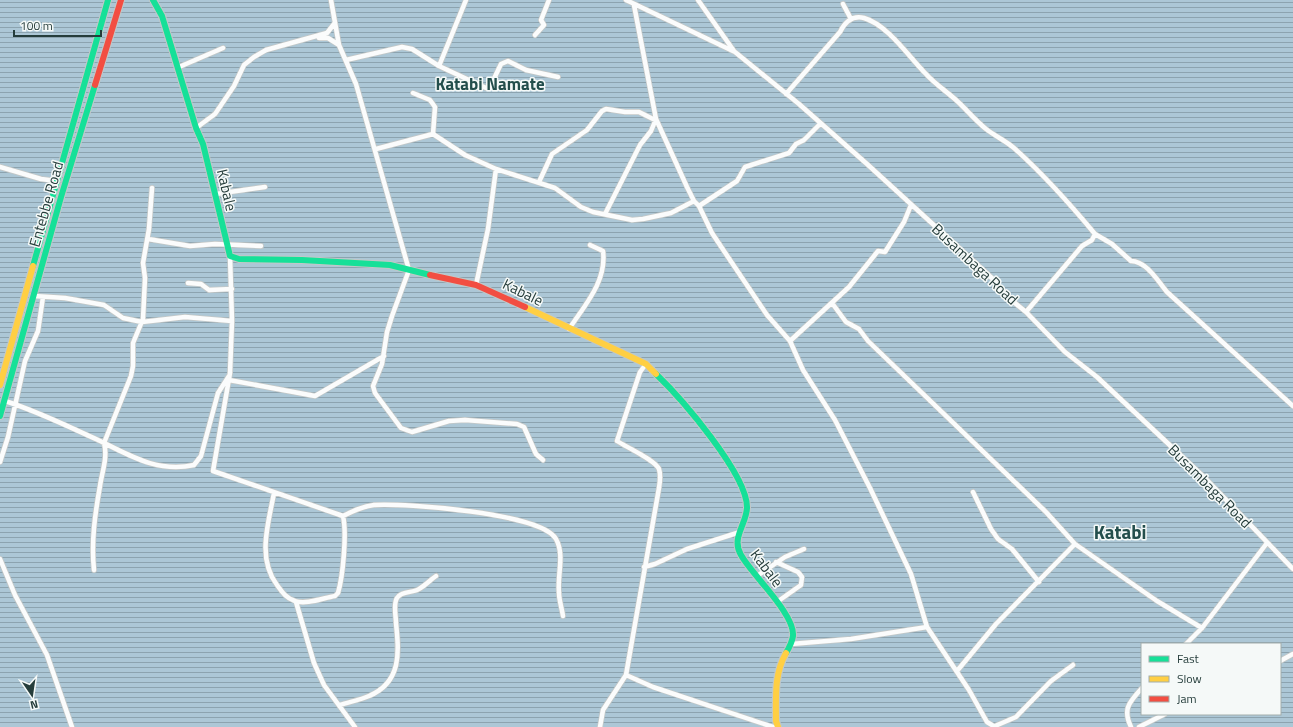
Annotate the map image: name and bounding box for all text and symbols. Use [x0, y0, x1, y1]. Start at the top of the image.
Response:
scale bar [14, 12, 101, 38]
text: 100 m [20, 16, 53, 35]
district label: Katabi Namate [435, 71, 545, 97]
street label: Entebbe Road [23, 158, 69, 250]
street label: Kabale [211, 167, 243, 213]
street label: Busambaga Road [927, 218, 1023, 310]
street label: Kabale [499, 272, 547, 312]
street label: Busambaga Road [1163, 439, 1257, 533]
district label: Katabi [1094, 517, 1146, 546]
street label: Kabale [745, 544, 789, 592]
legend [1141, 643, 1281, 715]
text: Fast [1177, 649, 1200, 668]
text: Slow [1177, 669, 1202, 688]
north arrow [12, 675, 52, 715]
text: Jam [1177, 689, 1197, 708]
text: N [29, 696, 40, 713]

